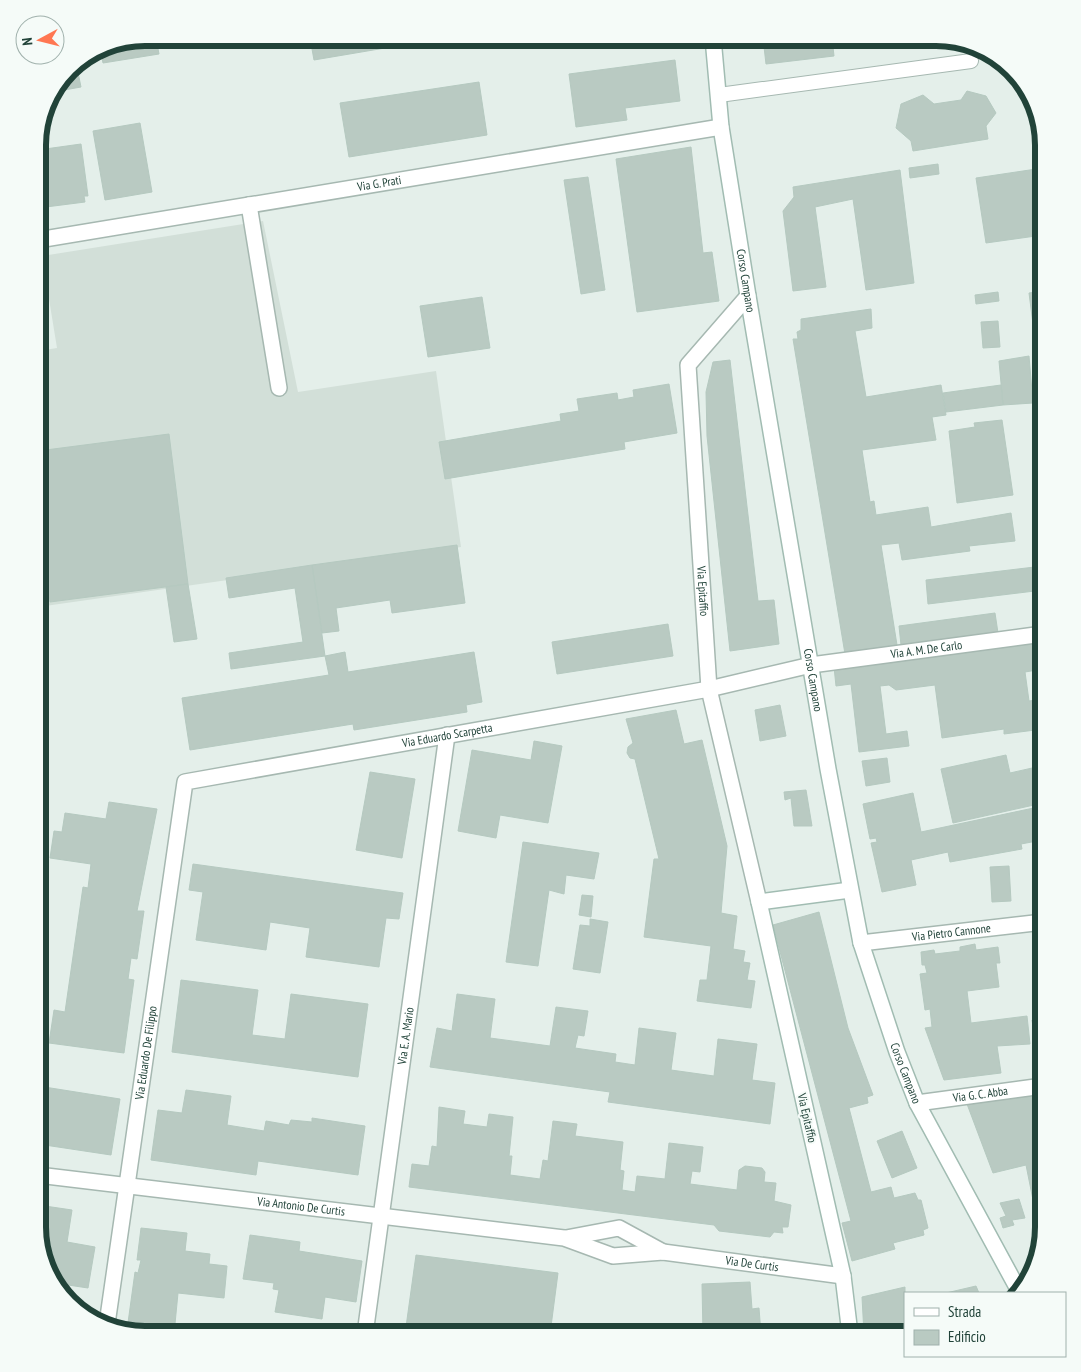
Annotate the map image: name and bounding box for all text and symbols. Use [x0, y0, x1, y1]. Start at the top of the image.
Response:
north arrow [15, 15, 65, 65]
text: N [18, 37, 36, 46]
street label: Via G. Prati [355, 172, 402, 194]
street label: Corso Campano [734, 248, 759, 313]
street label: Via Epitaffio [694, 565, 712, 617]
street label: Via A. M. De Carlo [889, 637, 963, 661]
street label: Corso Campano [801, 647, 826, 713]
street label: Via Eduardo Scarpetta [400, 720, 494, 750]
street label: Via Pietro Cannone [910, 920, 991, 944]
street label: Via Eduardo De Filippo [131, 1005, 160, 1102]
street label: Via E. A. Mario [394, 1006, 417, 1066]
street label: Corso Campano [888, 1041, 924, 1106]
street label: Via G. C. Abba [951, 1083, 1009, 1105]
street label: Via Epitaffio [794, 1091, 820, 1144]
street label: Via Antonio De Curtis [256, 1193, 346, 1219]
street label: Via De Curtis [724, 1252, 780, 1274]
legend [904, 1292, 1066, 1357]
text: Strada [948, 1302, 981, 1321]
text: Edificio [948, 1327, 986, 1346]

